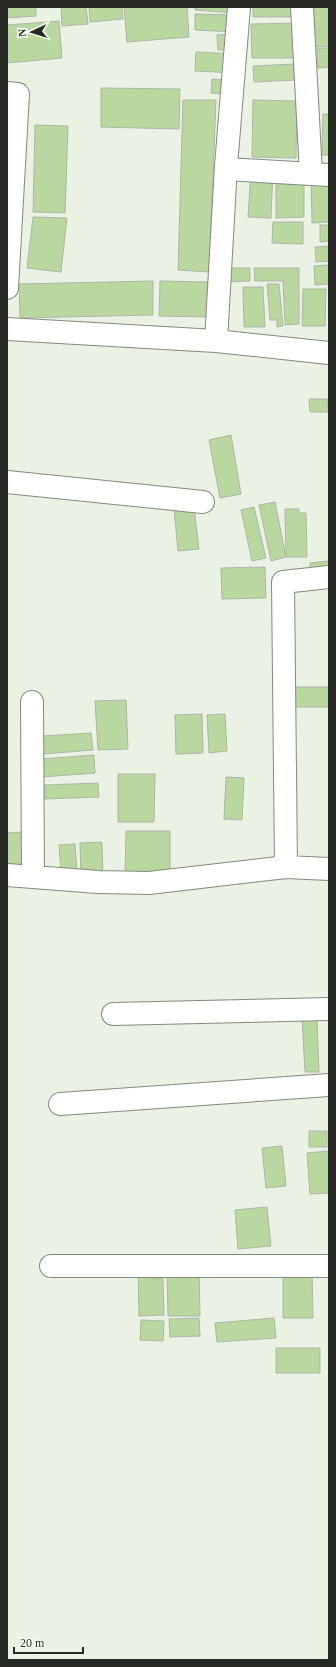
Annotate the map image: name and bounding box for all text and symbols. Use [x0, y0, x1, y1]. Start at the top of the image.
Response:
north arrow [12, 12, 52, 52]
text: N [16, 28, 28, 37]
scale bar [14, 1629, 83, 1655]
text: 20 m [20, 1636, 45, 1650]

